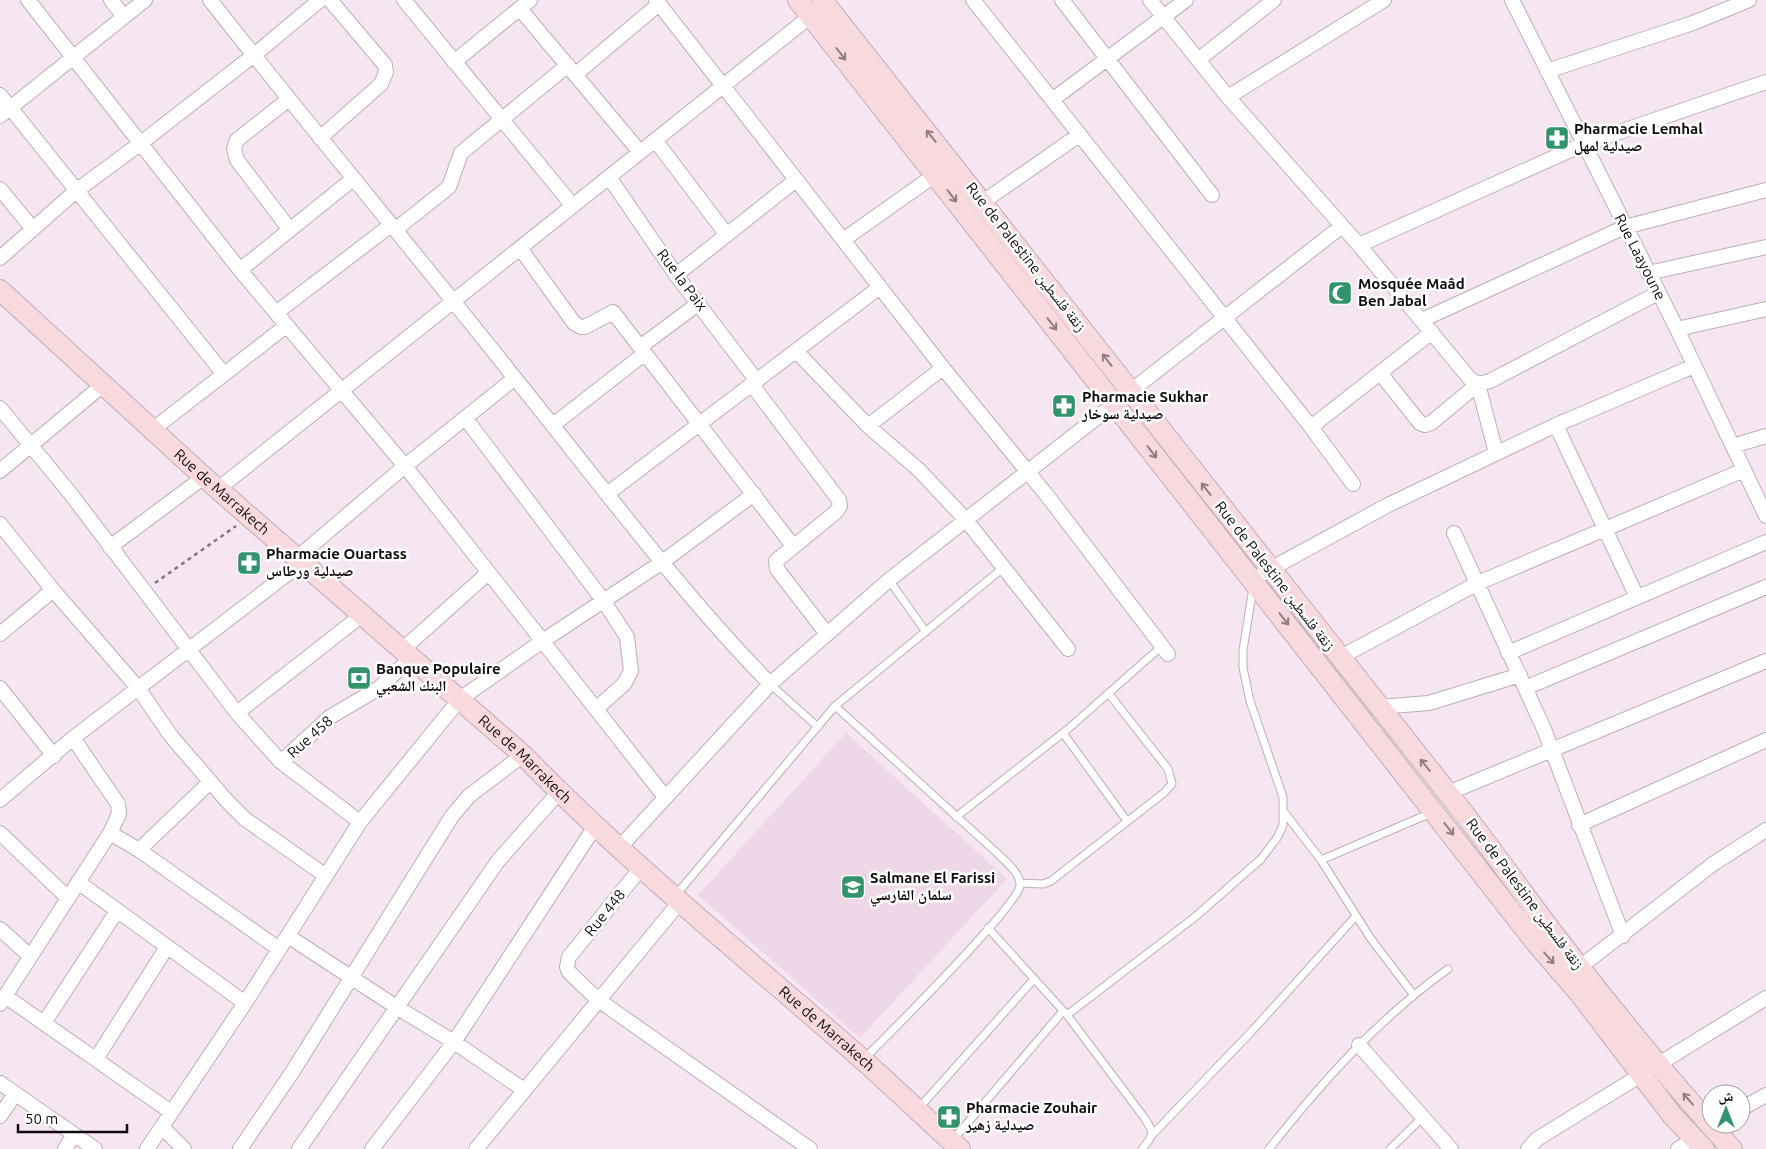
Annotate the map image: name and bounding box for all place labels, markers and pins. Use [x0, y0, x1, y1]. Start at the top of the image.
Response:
place label: Pharmacie Lemhal صيدلية لمهل [1574, 120, 1703, 155]
pharmacy icon: Pharmacie Lemhal صيدلية لمهل [1544, 125, 1570, 151]
place label: Mosquée Maâd Ben Jabal [1358, 275, 1465, 309]
mosque icon: Mosquée Maâd Ben Jabal [1327, 280, 1353, 306]
place label: Pharmacie Sukhar صيدلية سوخار [1081, 388, 1209, 422]
pharmacy icon: Pharmacie Sukhar صيدلية سوخار [1051, 393, 1077, 419]
place label: Pharmacie Ouartass صيدلية ورطاس [266, 545, 407, 580]
pharmacy icon: Pharmacie Ouartass صيدلية ورطاس [236, 550, 262, 576]
place label: Banque Populaire البنك الشعبي [376, 660, 501, 698]
bank icon: Banque Populaire البنك الشعبي [346, 665, 372, 691]
place label: Salmane El Farissi سلمان الفارسي [870, 869, 995, 907]
school or university icon: Salmane El Farissi سلمان الفارسي [840, 874, 866, 900]
place label: Pharmacie Zouhair صيدلية زهير [965, 1099, 1098, 1133]
pharmacy icon: Pharmacie Zouhair صيدلية زهير [936, 1104, 962, 1130]

